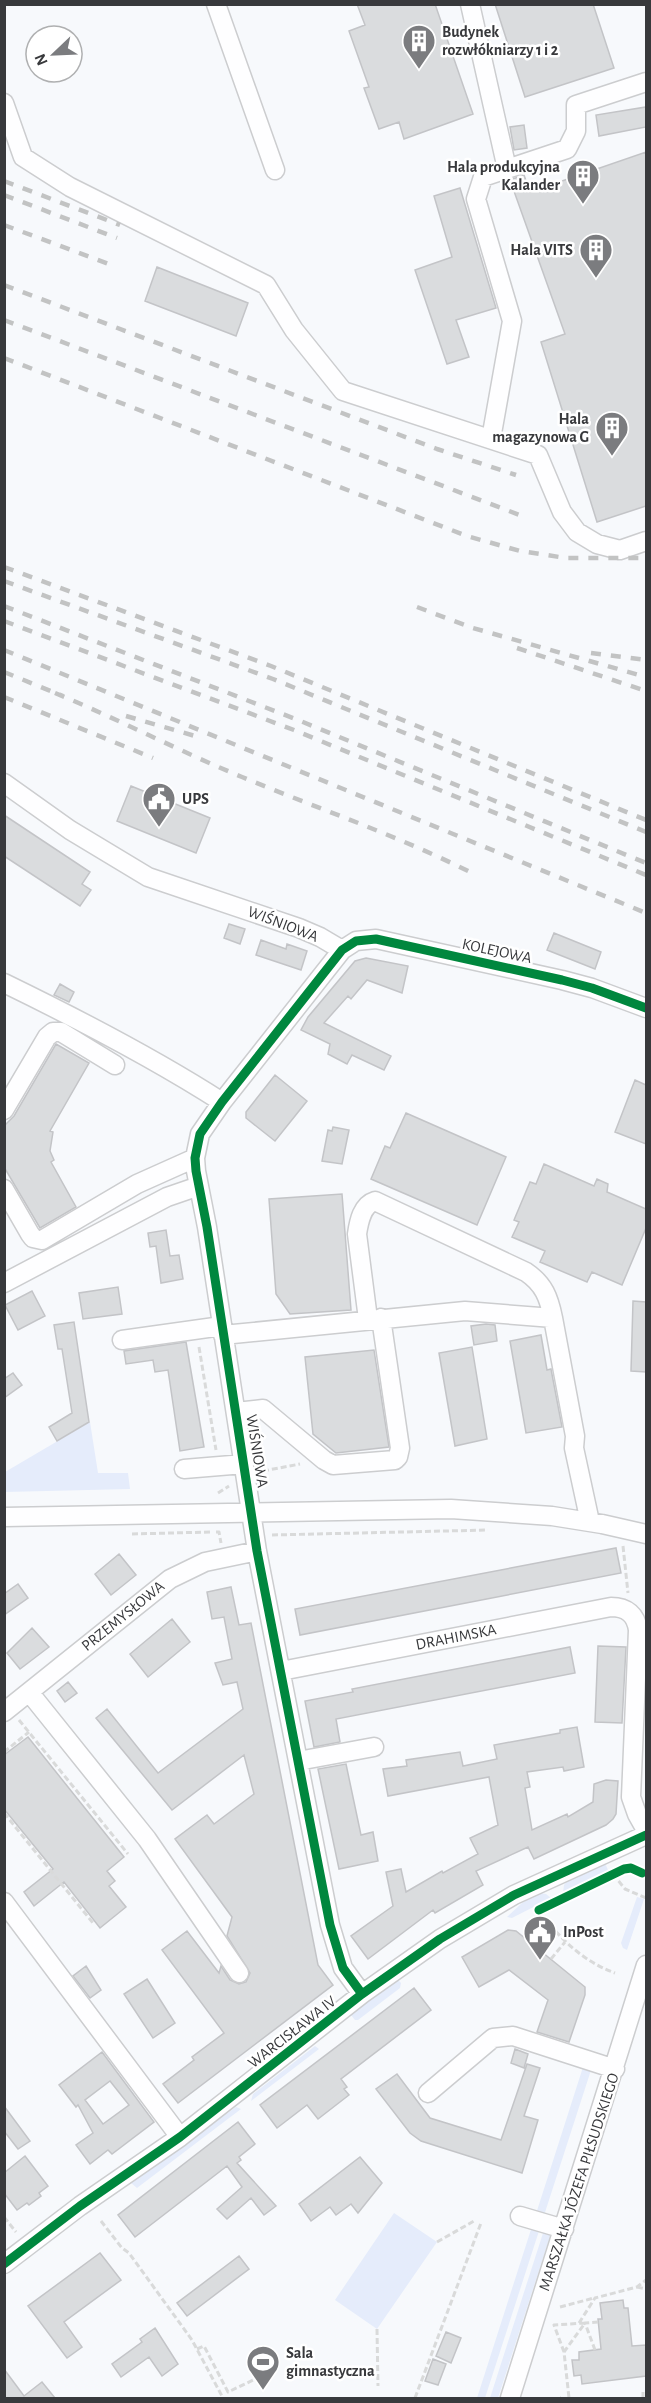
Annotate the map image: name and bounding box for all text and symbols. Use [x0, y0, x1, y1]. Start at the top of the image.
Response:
building icon: Budynek rozwłókniarzy 1 i 2 [401, 23, 437, 70]
north arrow [24, 24, 84, 84]
place label: Budynek rozwłókniarzy 1 i 2 [442, 24, 559, 59]
text: N [32, 51, 51, 68]
building icon: Hala produkcyjna Kalander [565, 158, 601, 205]
place label: Hala produkcyjna Kalander [447, 159, 560, 193]
building icon: Hala VITS [578, 232, 614, 279]
place label: Hala VITS [510, 242, 573, 258]
building icon: Hala magazynowa G [594, 410, 630, 457]
place label: Hala magazynowa G [492, 411, 589, 446]
public building icon: UPS [141, 781, 177, 828]
place label: UPS [182, 791, 209, 807]
street label: WIŚNIOWA [246, 900, 322, 945]
street label: KOLEJOWA [461, 936, 533, 966]
street label: WIŚNIOWA [243, 1413, 274, 1489]
street label: PRZEMYSŁOWA [79, 1578, 167, 1654]
street label: DRAHIMSKA [414, 1621, 498, 1653]
public building icon: InPost [522, 1914, 558, 1961]
place label: InPost [563, 1924, 604, 1940]
street label: WARCISŁAWA IV [245, 1993, 339, 2071]
street label: MARSZAŁKA JÓZEFA PIŁSUDSKIEGO [534, 2070, 622, 2293]
sports icon: Sala gimnastyczna [245, 2344, 281, 2391]
place label: Sala gimnastyczna [286, 2345, 375, 2380]

